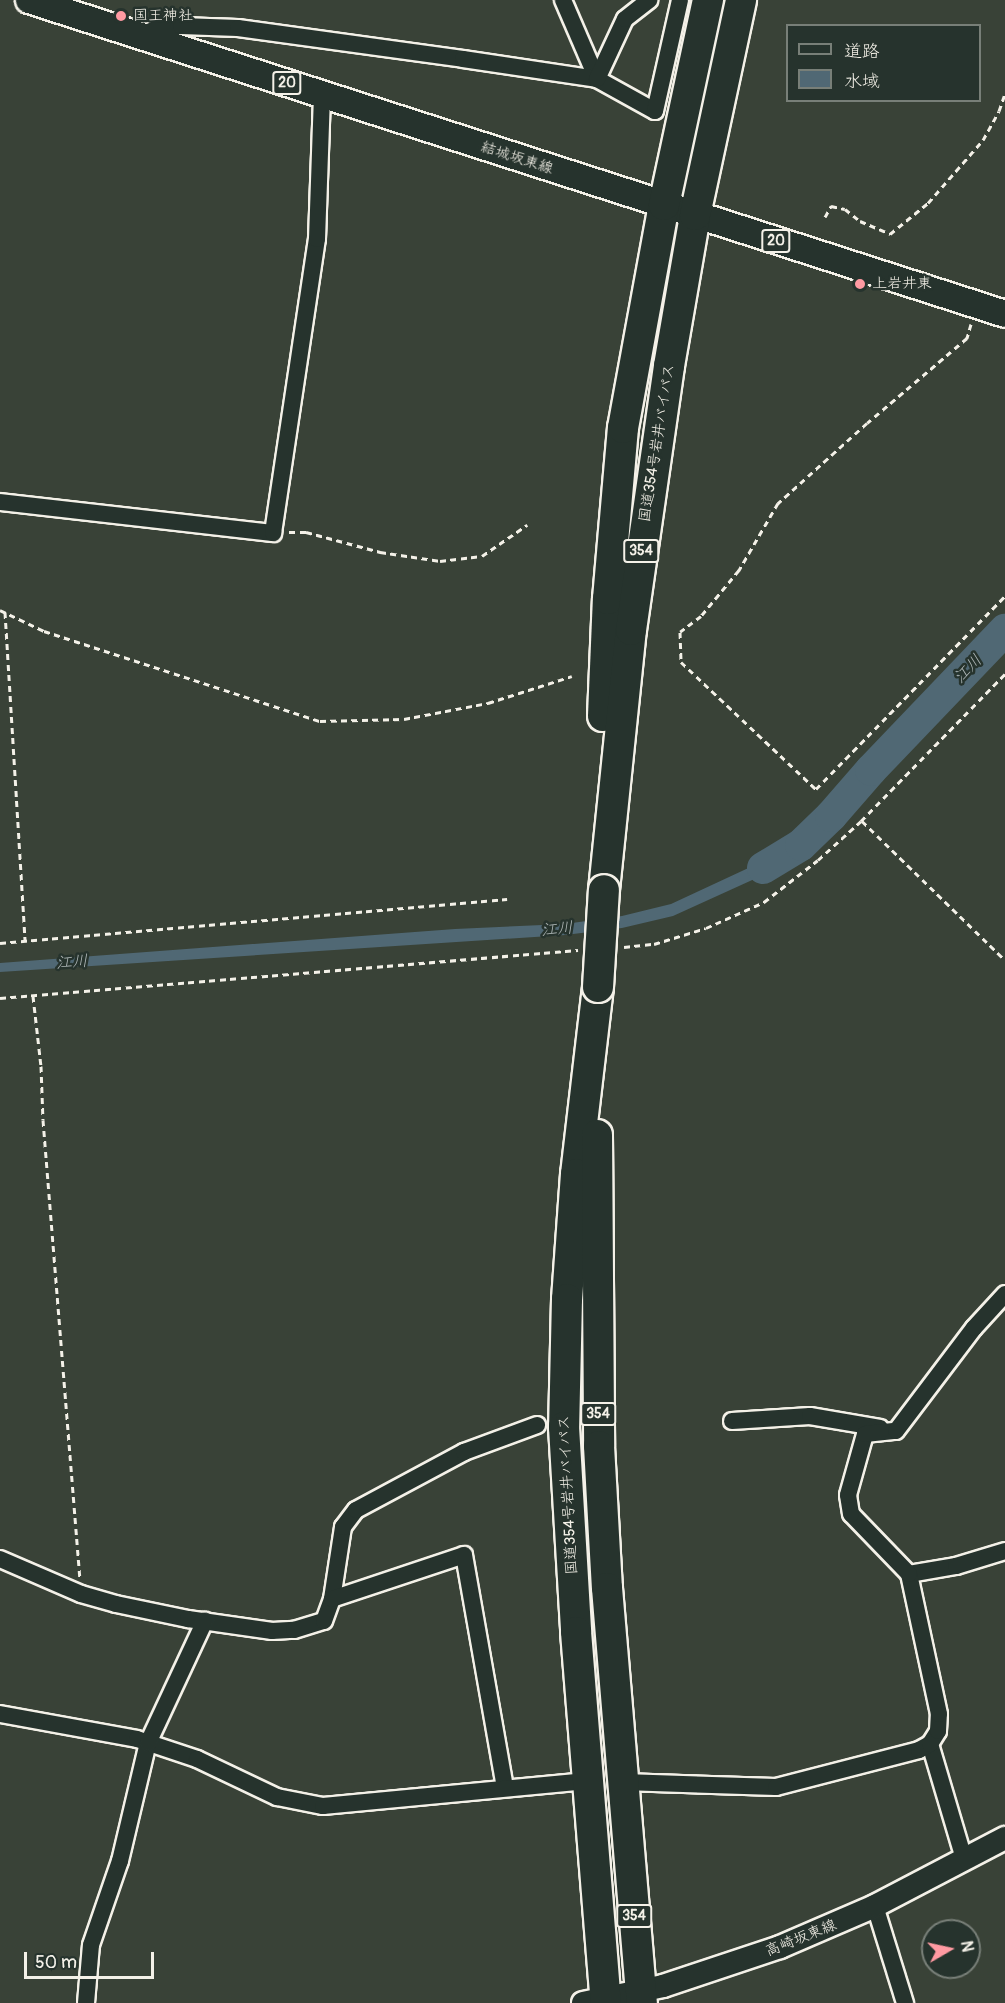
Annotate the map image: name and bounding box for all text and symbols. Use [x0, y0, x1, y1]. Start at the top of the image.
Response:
place label: 国王神社 [133, 7, 193, 25]
marker: 国王神社 [114, 9, 128, 23]
legend [786, 24, 981, 102]
text: 道路 [844, 40, 880, 63]
text: 水域 [844, 70, 880, 93]
road number: 20 [272, 72, 302, 94]
street label: 結城坂東線 [479, 138, 555, 178]
road number: 20 [761, 230, 791, 252]
place label: 上岩井東 [872, 275, 932, 293]
marker: 上岩井東 [853, 277, 867, 291]
street label: 国道354号岩井バイパス [636, 362, 678, 524]
road number: 354 [623, 540, 659, 562]
water label: 江川 [950, 651, 986, 687]
water label: 江川 [540, 918, 574, 940]
water label: 江川 [55, 951, 89, 973]
road number: 354 [580, 1403, 616, 1425]
street label: 国道354号岩井バイパス [555, 1415, 581, 1575]
road number: 354 [616, 1905, 652, 1927]
street label: 高崎坂東線 [763, 1916, 839, 1960]
north arrow [921, 1919, 981, 1979]
scale bar [27, 1940, 158, 1978]
text: N [956, 1940, 978, 1953]
text: 50 m [35, 1951, 77, 1974]

